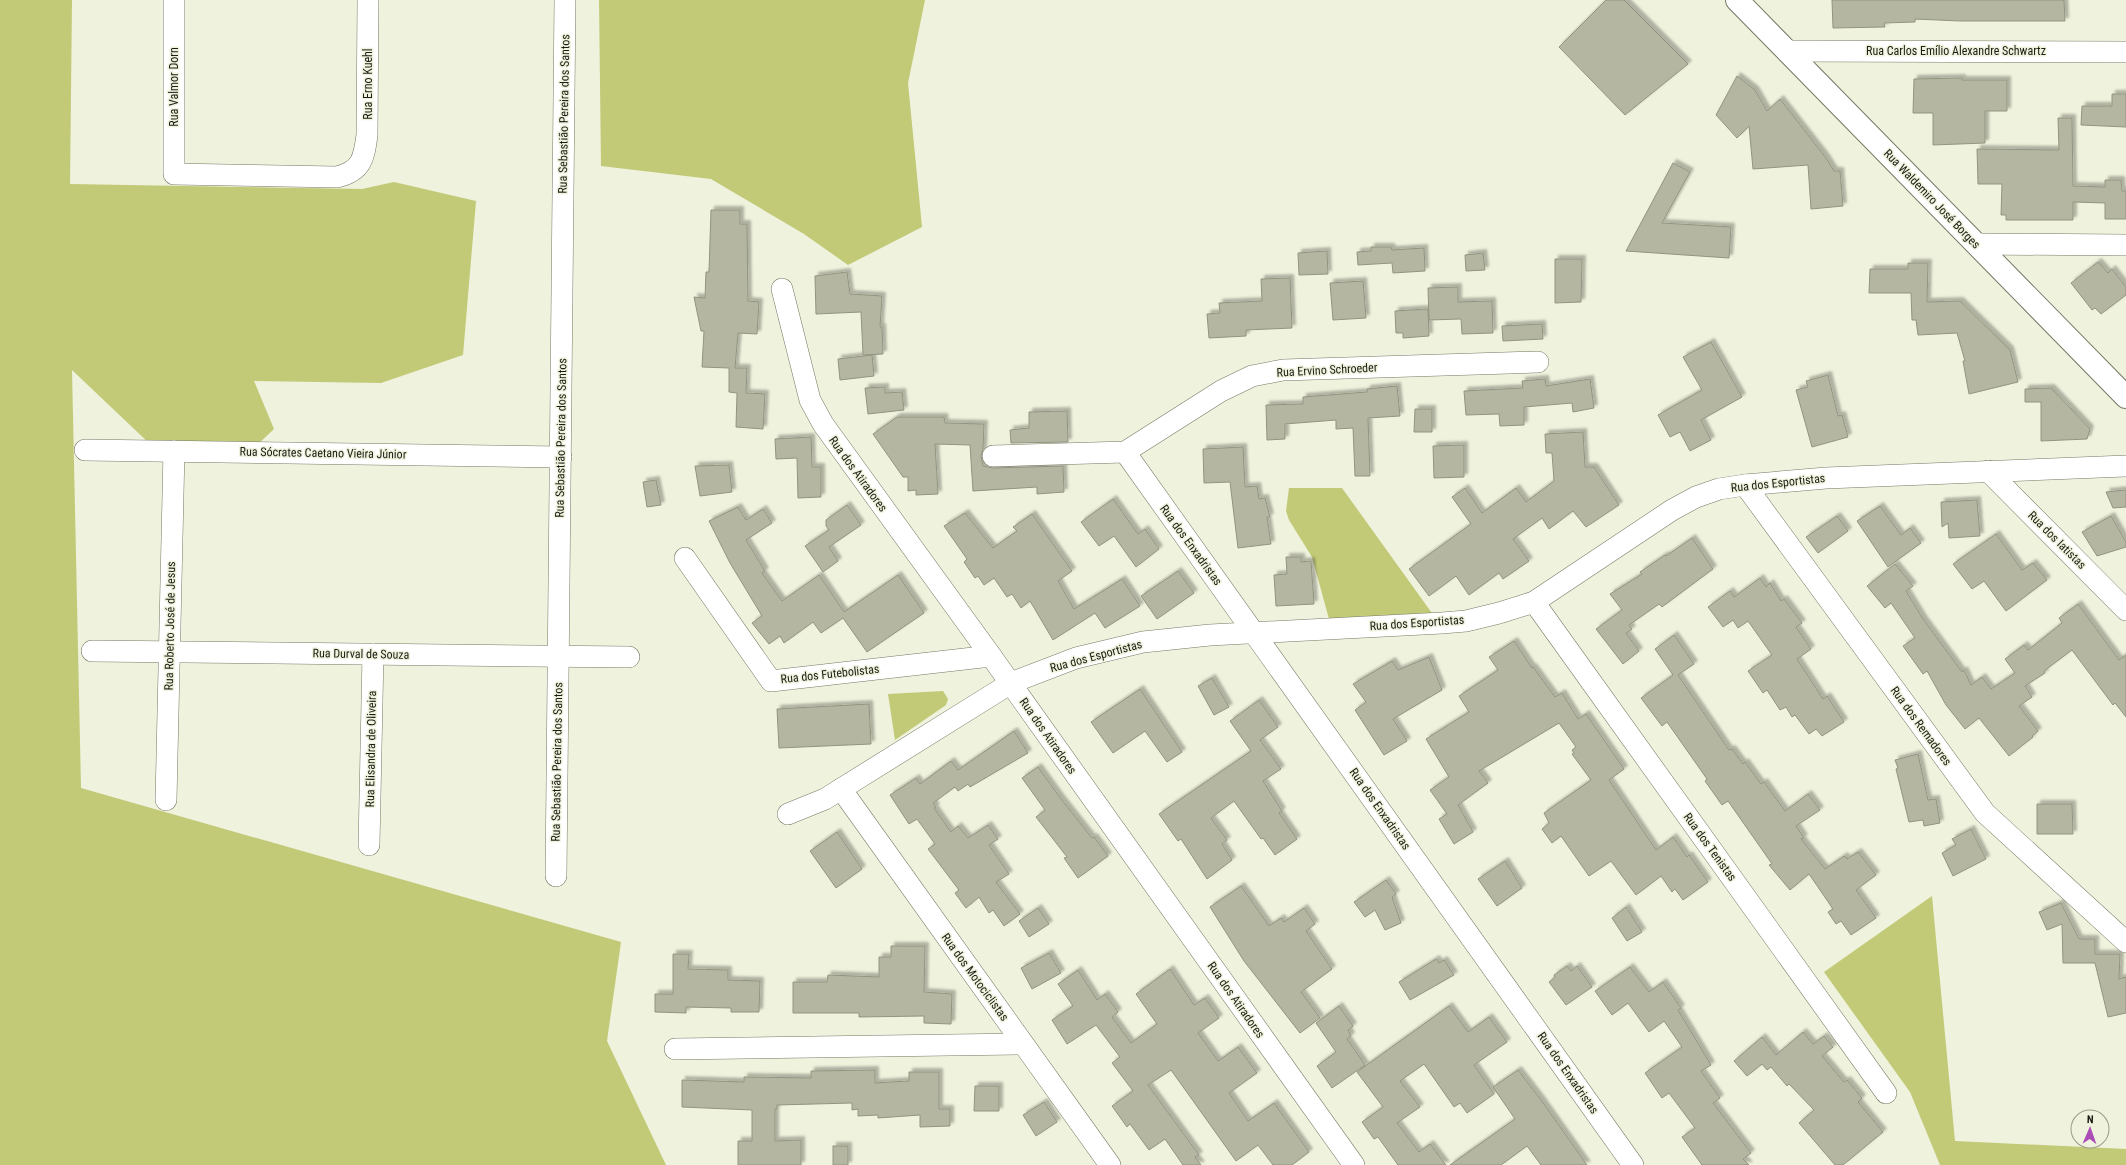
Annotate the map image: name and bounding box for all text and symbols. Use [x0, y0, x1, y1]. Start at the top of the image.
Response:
street label: Rua Sebastião Pereira dos Santos [556, 34, 572, 194]
street label: Rua Carlos Emílio Alexandre Schwartz [1866, 44, 2046, 58]
street label: Rua Valmor Dorn [167, 47, 181, 127]
street label: Rua Erno Kuehl [361, 48, 375, 120]
street label: Rua Waldemiro José Borges [1881, 146, 1983, 252]
street label: Rua Sebastião Pereira dos Santos [553, 358, 569, 518]
street label: Rua Ervino Schroeder [1276, 360, 1378, 380]
street label: Rua dos Atiradores [826, 434, 890, 514]
street label: Rua Sócrates Caetano Vieira Júnior [240, 445, 407, 461]
street label: Rua dos Esportistas [1730, 471, 1826, 495]
street label: Rua dos Enxadristas [1157, 502, 1225, 588]
street label: Rua dos Iatistas [2025, 508, 2089, 572]
street label: Rua Roberto José de Jesus [162, 561, 178, 691]
street label: Rua dos Esportistas [1369, 613, 1465, 633]
street label: Rua dos Esportistas [1048, 637, 1144, 675]
street label: Rua Durval de Souza [312, 646, 410, 662]
street label: Rua dos Futebolistas [780, 662, 880, 686]
street label: Rua Sebastião Pereira dos Santos [549, 682, 565, 842]
street label: Rua dos Remadores [1888, 684, 1954, 768]
street label: Rua Elisandra de Oliveira [363, 690, 379, 807]
street label: Rua dos Atiradores [1017, 695, 1079, 777]
street label: Rua dos Enxadristas [1347, 766, 1413, 852]
street label: Rua dos Tenistas [1681, 810, 1739, 884]
street label: Rua dos Motociclistas [938, 930, 1012, 1024]
street label: Rua dos Atiradores [1205, 959, 1267, 1041]
street label: Rua dos Enxadristas [1535, 1030, 1601, 1116]
north arrow [2070, 1109, 2110, 1149]
text: N [2087, 1113, 2094, 1126]

